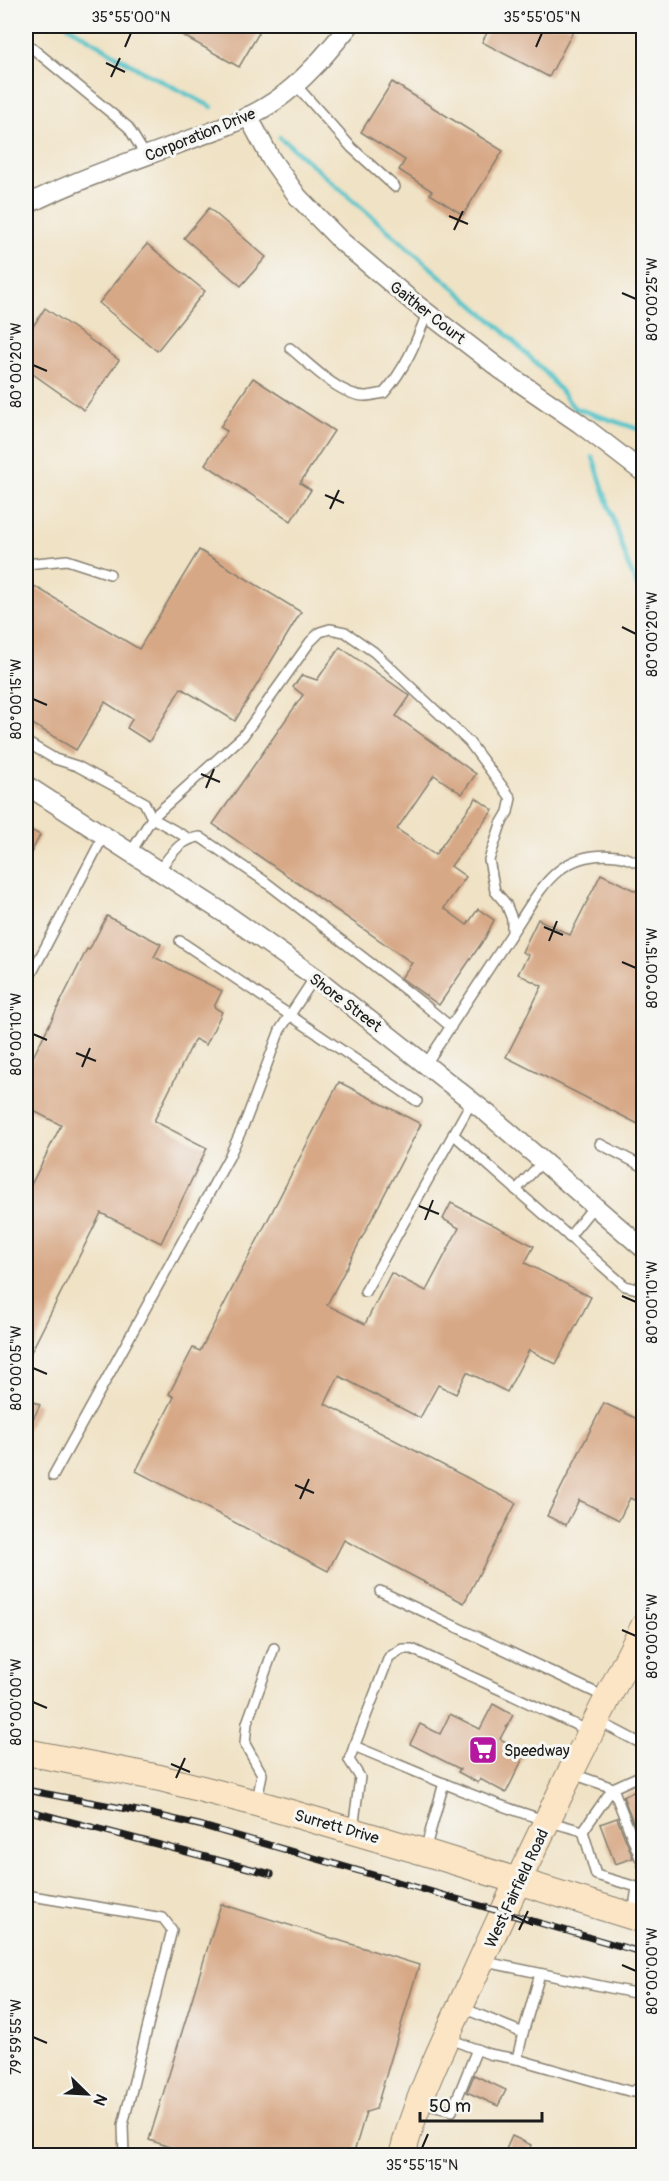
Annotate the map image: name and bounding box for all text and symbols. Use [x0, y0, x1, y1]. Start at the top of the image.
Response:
text: 35°55'00"N [91, 8, 171, 27]
text: 35°55'05"N [504, 8, 580, 27]
street label: Corporation Drive [142, 104, 259, 166]
text: 80°00'25"W [643, 257, 662, 341]
street label: Gaither Court [386, 277, 470, 349]
text: 80°00'20"W [7, 322, 26, 408]
text: 80°00'20"W [643, 591, 662, 677]
text: 80°00'15"W [7, 658, 26, 739]
text: 80°00'15"W [643, 927, 662, 1008]
street label: Shore Street [305, 969, 386, 1037]
text: 80°00'10"W [7, 992, 26, 1075]
text: 80°00'10"W [643, 1260, 662, 1343]
text: 80°00'05"W [7, 1325, 26, 1411]
text: 80°00'05"W [643, 1593, 662, 1679]
text: 80°00'00"W [7, 1658, 26, 1746]
supermarket icon: Speedway [467, 1734, 499, 1766]
place label: Speedway [504, 1741, 570, 1761]
street label: Surrett Drive [292, 1805, 381, 1849]
street label: West Fairfield Road [481, 1826, 553, 1951]
text: 80°00'00"W [643, 1927, 662, 2015]
text: 79°59'55"W [7, 1999, 26, 2075]
north arrow [57, 2064, 117, 2124]
scale bar [420, 2085, 542, 2123]
text: N [88, 2091, 111, 2109]
text: 50 m [429, 2095, 471, 2118]
text: 35°55'15"N [386, 2156, 458, 2175]

